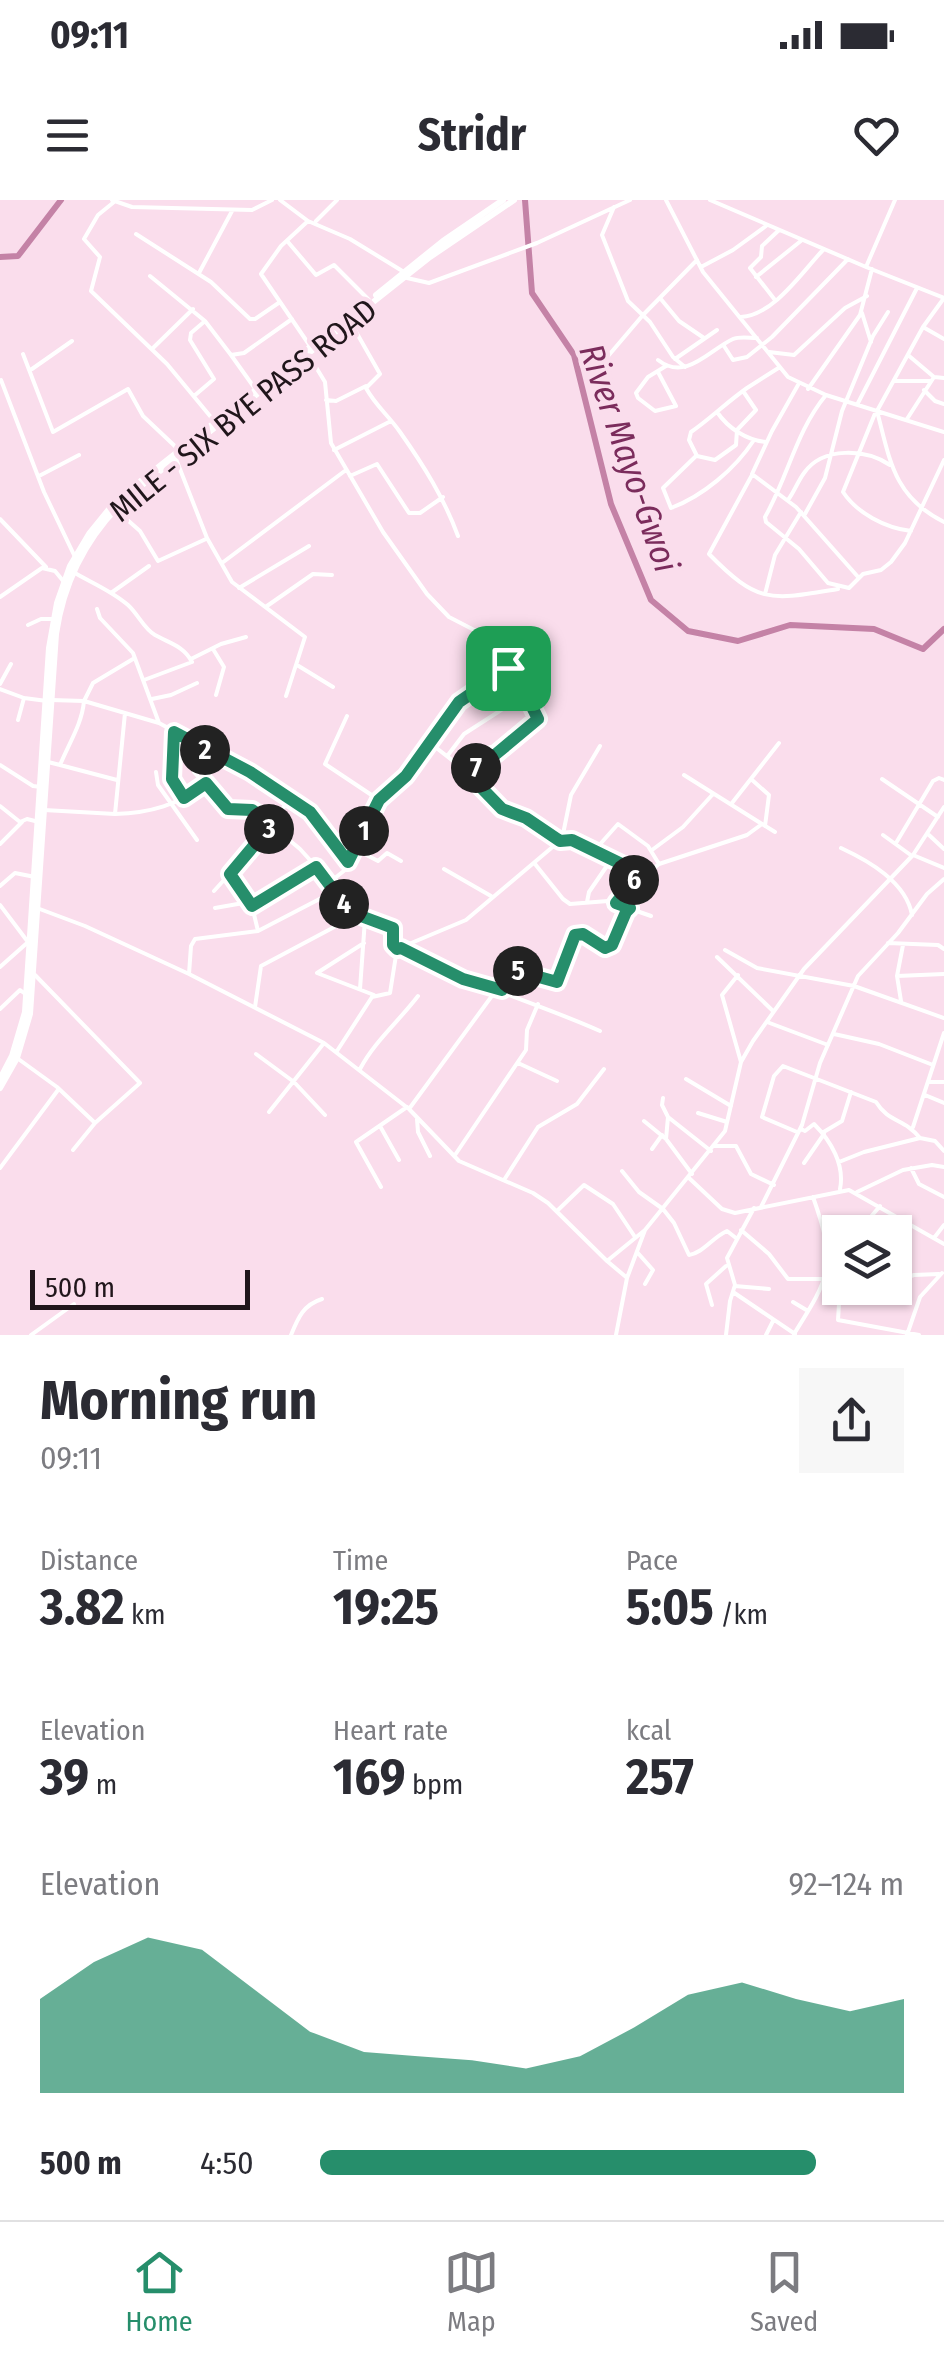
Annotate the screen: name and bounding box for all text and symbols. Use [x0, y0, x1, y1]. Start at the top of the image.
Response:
text: 09:11 [50, 12, 129, 58]
icon: menu [40, 108, 95, 163]
text: Stridr [418, 108, 526, 162]
icon: heart [849, 108, 904, 163]
street label: MILE - SIX BYE PASS ROAD [102, 291, 384, 529]
water label: River Mayo-Gwoi [570, 338, 688, 578]
pin [466, 626, 551, 711]
icon: arrive [481, 641, 536, 696]
pin: 2 [180, 725, 230, 775]
text: 2 [199, 733, 211, 766]
pin: 7 [451, 743, 501, 793]
text: 7 [470, 751, 482, 784]
pin: 3 [244, 804, 294, 854]
pin: 1 [339, 806, 389, 856]
text: 3 [262, 812, 276, 845]
text: 1 [358, 814, 370, 847]
pin: 6 [609, 855, 659, 905]
text: 6 [627, 863, 641, 896]
pin: 4 [319, 879, 369, 929]
text: 4 [337, 887, 351, 920]
pin: 5 [493, 946, 543, 996]
text: 5 [511, 954, 525, 987]
map controls [822, 1215, 912, 1305]
button: layers [822, 1215, 912, 1305]
scale bar [30, 1265, 250, 1310]
text: 500 m [45, 1271, 115, 1304]
text: Morning run [40, 1368, 317, 1434]
button: share [799, 1368, 904, 1473]
text: 09:11 [40, 1439, 102, 1477]
text: Distance [40, 1544, 138, 1577]
text: Time [333, 1544, 388, 1577]
text: Pace [626, 1544, 678, 1577]
text: 3.82 [40, 1577, 124, 1637]
text: 19:25 [333, 1577, 439, 1637]
text: 5:05 [626, 1577, 714, 1637]
text: km [124, 1598, 166, 1631]
text: /km [714, 1598, 768, 1631]
text: Elevation [40, 1714, 145, 1747]
text: Heart rate [333, 1714, 448, 1747]
text: kcal [626, 1714, 671, 1747]
text: 39 [40, 1747, 89, 1807]
text: 169 [333, 1747, 406, 1807]
text: 257 [626, 1747, 694, 1807]
text: m [89, 1768, 117, 1801]
text: bpm [406, 1768, 463, 1801]
text: Elevation [40, 1865, 160, 1903]
text: 92–124 m [788, 1865, 904, 1903]
text: 500 m [40, 2144, 122, 2182]
text: 4:50 [200, 2144, 254, 2182]
tab: Home [126, 2245, 193, 2338]
tab: Map [444, 2245, 499, 2338]
tab: Saved [750, 2245, 818, 2338]

